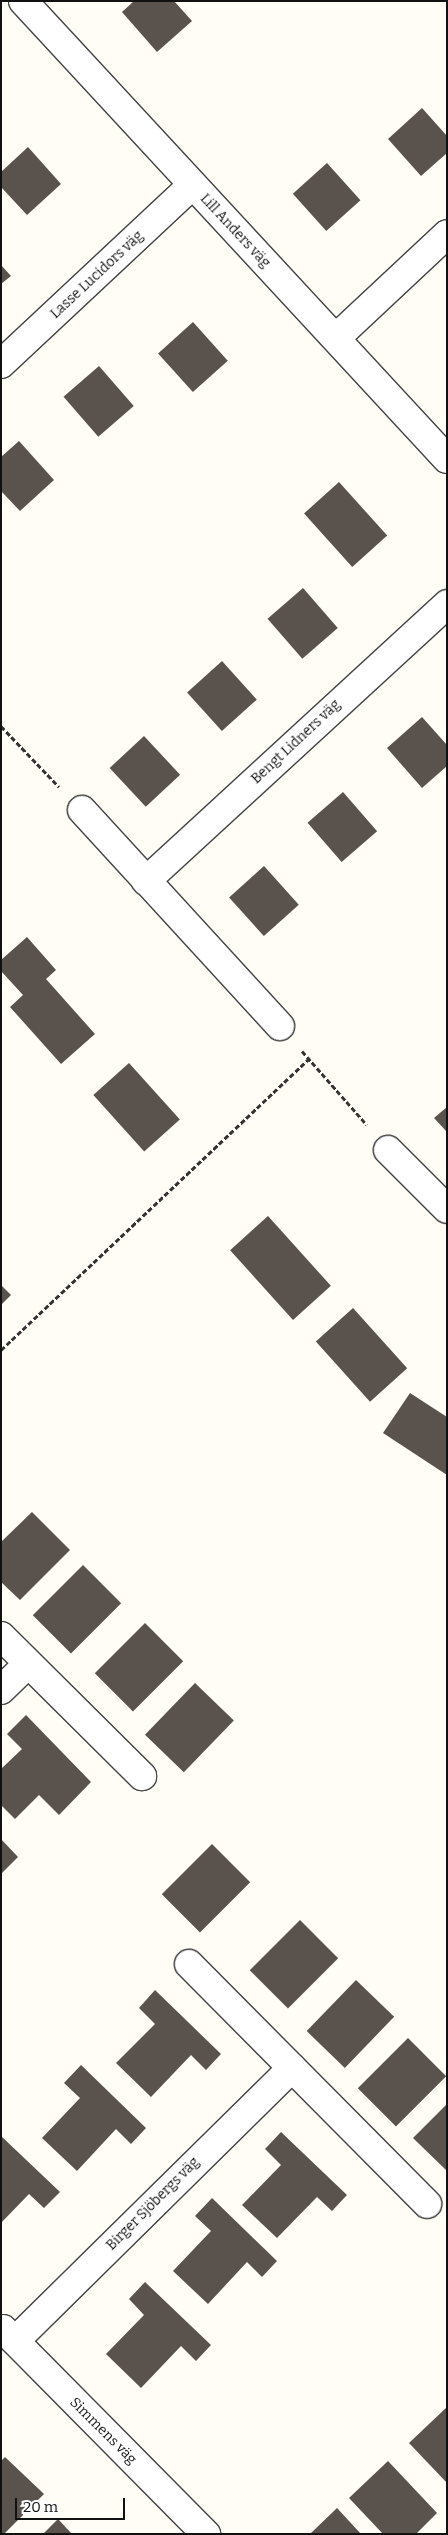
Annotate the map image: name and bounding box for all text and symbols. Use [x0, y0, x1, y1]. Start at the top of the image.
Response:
street label: Lill Anders väg [196, 190, 274, 272]
street label: Lasse Lucidors väg [47, 228, 147, 322]
street label: Bengt Lidners väg [248, 696, 344, 788]
street label: Birger Sjöbergs väg [103, 2154, 203, 2254]
street label: Simmens väg [66, 2394, 140, 2468]
scale bar [18, 2488, 128, 2520]
text: 20 m [23, 2498, 58, 2516]

